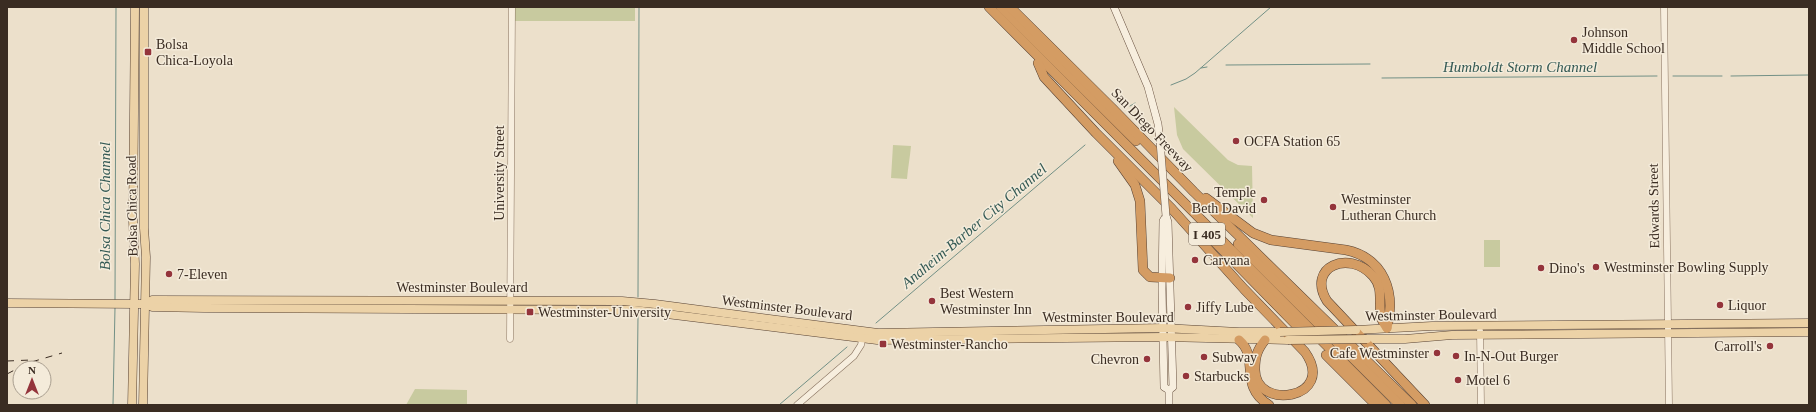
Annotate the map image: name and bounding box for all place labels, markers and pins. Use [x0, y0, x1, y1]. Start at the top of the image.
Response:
place label: Johnson Middle School [1582, 25, 1665, 56]
marker: Johnson Middle School [1569, 35, 1579, 45]
place label: Bolsa Chica-Loyola [156, 37, 234, 68]
marker: Bolsa Chica-Loyola [143, 47, 153, 57]
place label: OCFA Station 65 [1244, 134, 1340, 149]
marker: OCFA Station 65 [1231, 136, 1241, 146]
place label: Temple Beth David [1192, 185, 1256, 216]
place label: Westminster Lutheran Church [1341, 192, 1436, 223]
marker: Temple Beth David [1259, 195, 1269, 205]
marker: Westminster Lutheran Church [1328, 202, 1338, 212]
place label: Carvana [1203, 253, 1250, 268]
marker: Carvana [1190, 255, 1200, 265]
place label: Westminster Bowling Supply [1604, 260, 1769, 275]
place label: Dino's [1549, 261, 1585, 276]
marker: Westminster Bowling Supply [1591, 262, 1601, 272]
marker: Dino's [1536, 263, 1546, 273]
place label: 7-Eleven [177, 267, 228, 282]
marker: 7-Eleven [164, 269, 174, 279]
place label: Best Western Westminster Inn [940, 286, 1032, 317]
marker: Best Western Westminster Inn [927, 296, 937, 306]
place label: Liquor [1728, 298, 1766, 313]
place label: Jiffy Lube [1196, 300, 1254, 315]
marker: Liquor [1715, 300, 1725, 310]
marker: Jiffy Lube [1183, 302, 1193, 312]
place label: Westminster-University [538, 305, 671, 320]
marker: Westminster-University [525, 307, 535, 317]
place label: Westminster-Rancho [891, 337, 1008, 352]
marker: Westminster-Rancho [878, 339, 888, 349]
place label: Carroll's [1714, 339, 1762, 354]
marker: Carroll's [1765, 341, 1775, 351]
place label: Cafe Westminster [1330, 346, 1429, 361]
marker: Cafe Westminster [1432, 348, 1442, 358]
place label: In-N-Out Burger [1464, 349, 1559, 364]
place label: Subway [1212, 350, 1257, 365]
marker: In-N-Out Burger [1451, 351, 1461, 361]
place label: Chevron [1091, 352, 1139, 367]
marker: Subway [1199, 352, 1209, 362]
marker: Chevron [1142, 354, 1152, 364]
place label: Starbucks [1194, 369, 1249, 384]
marker: Starbucks [1181, 371, 1191, 381]
place label: Motel 6 [1466, 373, 1510, 388]
marker: Motel 6 [1453, 375, 1463, 385]

